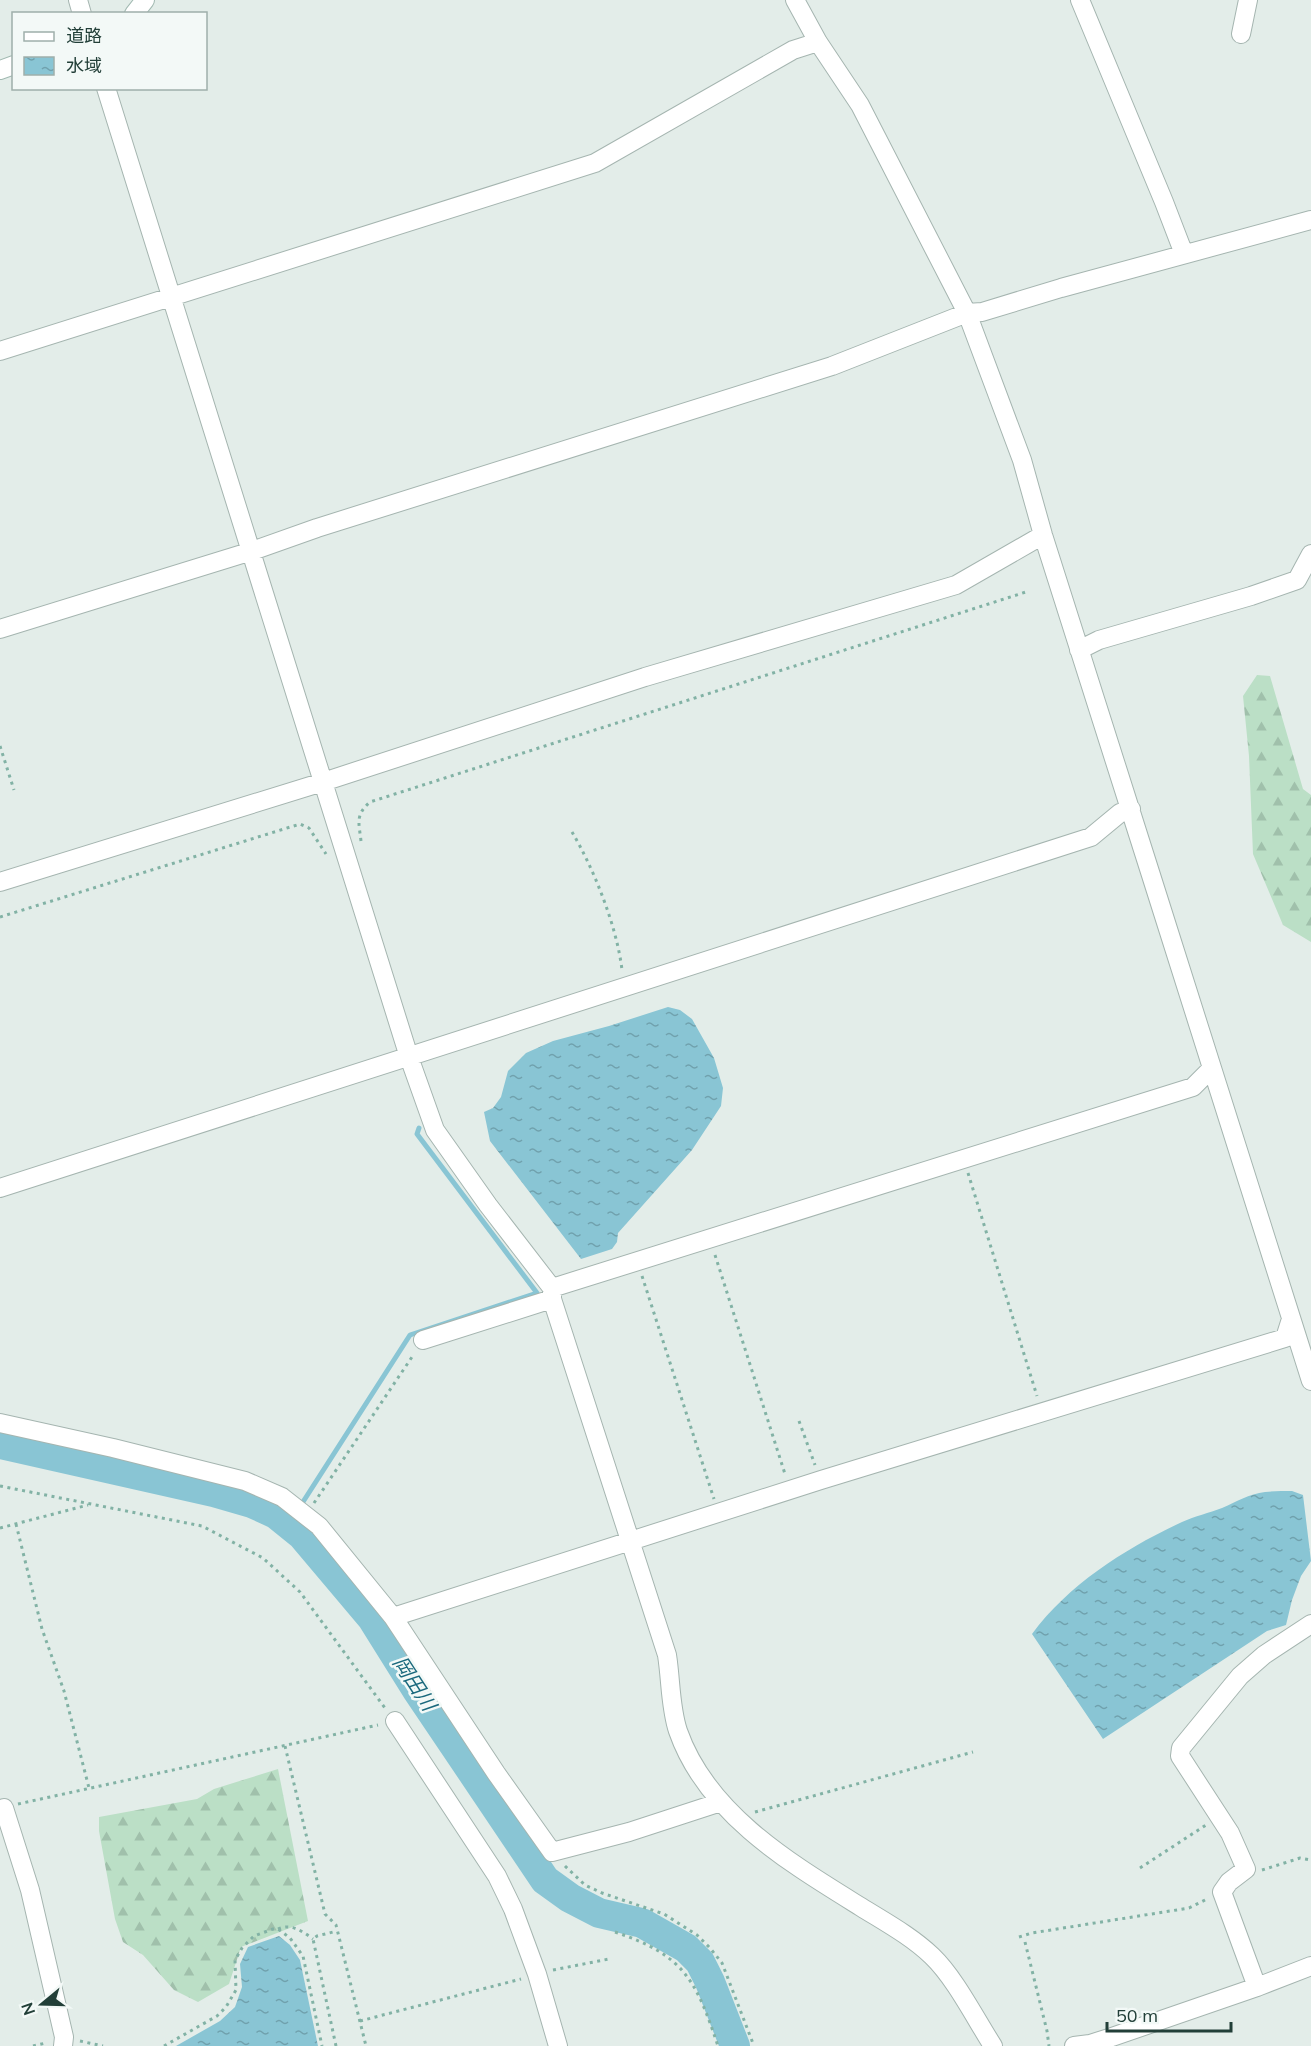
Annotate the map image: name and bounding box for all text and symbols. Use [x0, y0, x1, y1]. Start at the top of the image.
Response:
legend [12, 12, 207, 90]
text: 道路 [66, 24, 102, 47]
text: 水域 [66, 54, 102, 77]
water label: 岡田川 [388, 1651, 443, 1717]
north arrow [12, 1974, 72, 2034]
scale bar [1107, 1995, 1232, 2033]
text: N [16, 2000, 39, 2018]
text: 50 m [1116, 2004, 1158, 2027]

